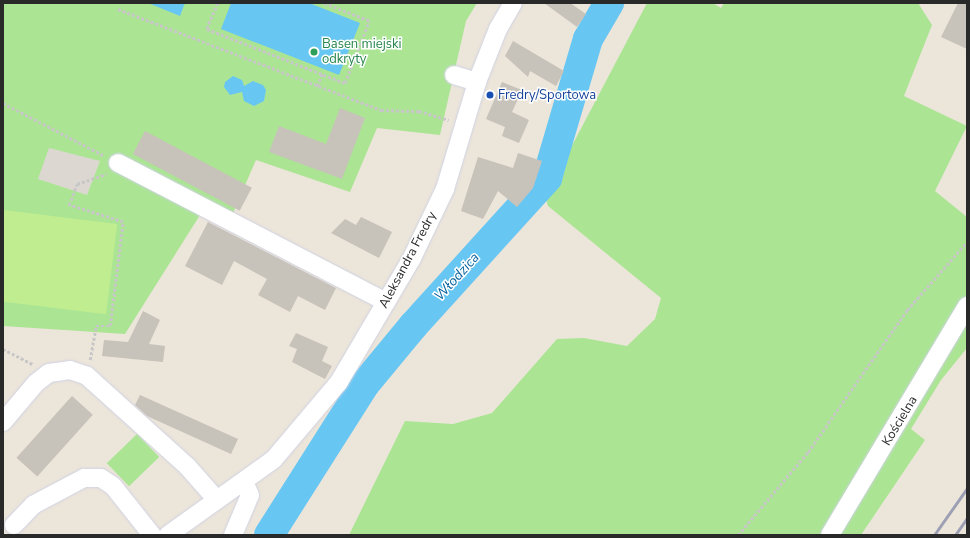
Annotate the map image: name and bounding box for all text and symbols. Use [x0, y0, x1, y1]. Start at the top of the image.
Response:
place label: Basen miejski odkryty [322, 37, 401, 68]
marker: Basen miejski odkryty [309, 47, 319, 57]
place label: Fredry/Sportowa [498, 87, 596, 103]
marker: Fredry/Sportowa [485, 90, 495, 100]
street label: Aleksandra Fredry [376, 209, 440, 311]
water label: Włodzica [431, 249, 483, 305]
street label: Kościelna [879, 393, 921, 449]

